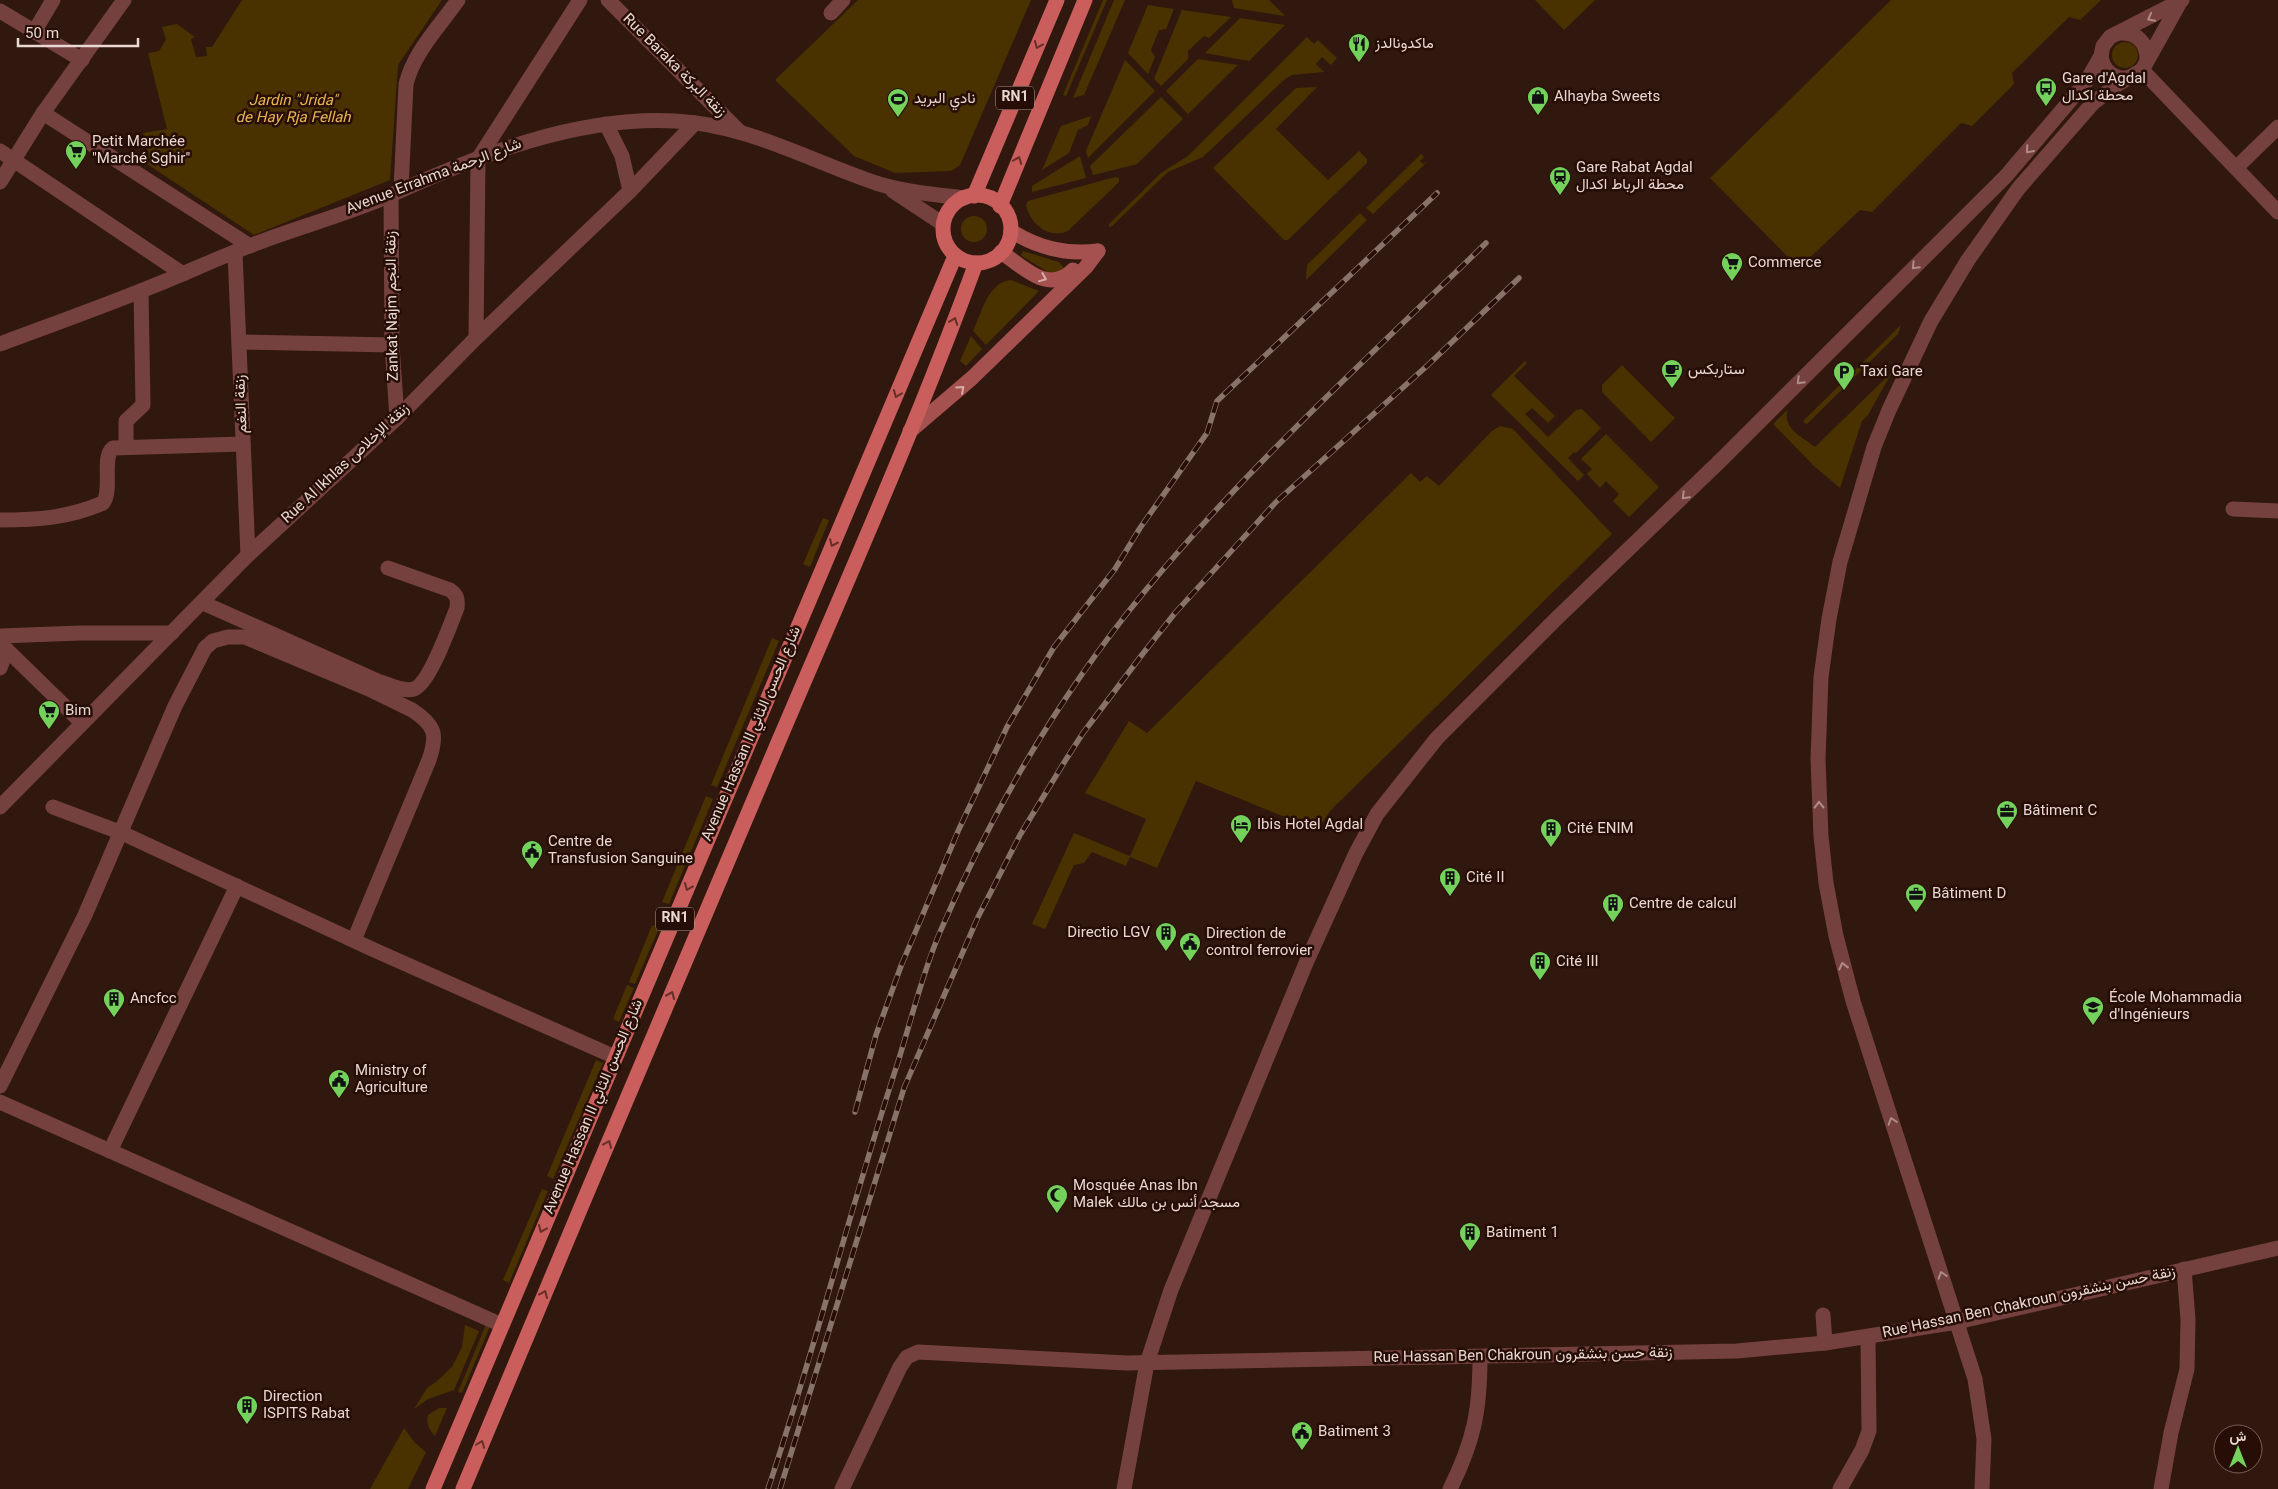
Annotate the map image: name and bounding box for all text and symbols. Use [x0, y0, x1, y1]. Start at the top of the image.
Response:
street label: Rue Baraka زنقة البركة [617, 9, 731, 123]
one-way arrow [2147, 11, 2156, 21]
scale bar [18, 15, 138, 47]
text: 50 m [25, 23, 59, 46]
restaurant icon: ماكدونالدز [1347, 32, 1371, 63]
place label: ماكدونالدز [1374, 33, 1434, 56]
one-way arrow [1034, 40, 1045, 49]
place label: Gare d'Agdal محطة اكدال [2062, 68, 2146, 108]
bus stop icon: Gare d'Agdal محطة اكدال [2034, 76, 2058, 107]
shop icon: Alhayba Sweets [1526, 85, 1550, 116]
road number: RN1 [996, 86, 1034, 110]
place label: Alhayba Sweets [1554, 86, 1660, 109]
sports icon: نادي البريد [886, 87, 910, 118]
place label: نادي البريد [914, 88, 975, 111]
park label: Jardin "Jrida" de Hay Rja Fellah [235, 90, 351, 130]
place label: Petit Marchée "Marché Sghir" [92, 131, 191, 171]
street label: Avenue Errahma شارع الرحمة [343, 133, 525, 221]
supermarket icon: Petit Marchée "Marché Sghir" [64, 139, 88, 170]
one-way arrow [2025, 145, 2034, 154]
one-way arrow [1012, 156, 1022, 165]
place label: Gare Rabat Agdal محطة الرباط اكدال [1576, 157, 1693, 197]
station icon: Gare Rabat Agdal محطة الرباط اكدال [1548, 165, 1572, 196]
street label: Zankat Najm زنقة النجم [380, 231, 406, 381]
supermarket icon: Commerce [1720, 251, 1744, 282]
place label: Commerce [1748, 252, 1821, 275]
one-way arrow [1912, 261, 1921, 270]
one-way arrow [1038, 272, 1047, 282]
one-way arrow [948, 318, 958, 326]
cafe icon: ستاربكس [1660, 358, 1684, 389]
place label: ستاربكس [1688, 359, 1745, 382]
parking icon: Taxi Gare [1832, 360, 1856, 391]
place label: Taxi Gare [1860, 361, 1923, 384]
street label: زنقة النغم [229, 374, 255, 434]
one-way arrow [1797, 375, 1806, 384]
one-way arrow [955, 386, 964, 395]
one-way arrow [893, 389, 904, 398]
street label: Rue Al Ikhlas زنقة الإخلاص [277, 398, 415, 530]
one-way arrow [1682, 490, 1691, 499]
one-way arrow [829, 538, 840, 547]
street label: Avenue Hassan II شارع الحسن الثاني [696, 623, 808, 845]
supermarket icon: Bim [37, 699, 61, 730]
place label: Bim [65, 700, 91, 723]
office icon: Bâtiment C [1995, 799, 2019, 830]
place label: Bâtiment C [2023, 800, 2097, 823]
one-way arrow [1814, 801, 1825, 809]
hotel icon: Ibis Hotel Agdal [1229, 813, 1253, 844]
place label: Ibis Hotel Agdal [1257, 814, 1363, 837]
building icon: Cité ENIM [1539, 817, 1563, 848]
place label: Cité ENIM [1567, 818, 1634, 841]
place label: Centre de Transfusion Sanguine [548, 831, 693, 871]
public building icon: Centre de Transfusion Sanguine [520, 839, 544, 870]
building icon: Cité II [1438, 866, 1462, 897]
place label: Cité II [1466, 867, 1504, 890]
one-way arrow [684, 882, 695, 891]
office icon: Bâtiment D [1904, 882, 1928, 913]
place label: Bâtiment D [1932, 883, 2006, 906]
building icon: Centre de calcul [1601, 892, 1625, 923]
place label: Centre de calcul [1629, 893, 1737, 916]
road number: RN1 [656, 908, 694, 931]
building icon: Directio LGV [1154, 921, 1178, 952]
place label: Directio LGV [1067, 922, 1150, 945]
place label: Direction de control ferrovier [1206, 923, 1312, 963]
public building icon: Direction de control ferrovier [1178, 931, 1202, 962]
building icon: Cité III [1528, 950, 1552, 981]
place label: Cité III [1556, 951, 1599, 974]
one-way arrow [1838, 961, 1849, 970]
building icon: Ancfcc [102, 987, 126, 1018]
place label: École Mohammadia d'Ingénieurs [2109, 987, 2242, 1027]
place label: Ancfcc [130, 988, 177, 1011]
one-way arrow [665, 991, 676, 1000]
school or university icon: École Mohammadia d'Ingénieurs [2081, 995, 2105, 1026]
street label: Avenue Hassan II شارع الحسن الثاني [538, 996, 650, 1218]
place label: Ministry of Agriculture [355, 1060, 428, 1100]
public building icon: Ministry of Agriculture [327, 1068, 351, 1099]
one-way arrow [1888, 1117, 1898, 1125]
one-way arrow [601, 1140, 612, 1149]
place label: Mosquée Anas Ibn Malek مسجد أنس بن مالك [1073, 1175, 1240, 1215]
mosque icon: Mosquée Anas Ibn Malek مسجد أنس بن مالك [1045, 1183, 1069, 1214]
building icon: Batiment 1 [1458, 1221, 1482, 1252]
place label: Batiment 1 [1486, 1222, 1559, 1245]
one-way arrow [538, 1224, 549, 1233]
street label: Rue Hassan Ben Chakroun زنقة حسن بنشقرون [1880, 1261, 2178, 1345]
one-way arrow [1938, 1271, 1948, 1280]
one-way arrow [537, 1290, 548, 1299]
street label: Rue Hassan Ben Chakroun زنقة حسن بنشقرون [1373, 1342, 1673, 1370]
place label: Direction ISPITS Rabat [263, 1386, 350, 1426]
building icon: Direction ISPITS Rabat [235, 1394, 259, 1425]
public building icon: Batiment 3 [1290, 1420, 1314, 1451]
place label: Batiment 3 [1318, 1421, 1391, 1444]
north arrow [2213, 1424, 2263, 1474]
text: ش [2230, 1427, 2247, 1449]
one-way arrow [475, 1440, 485, 1449]

